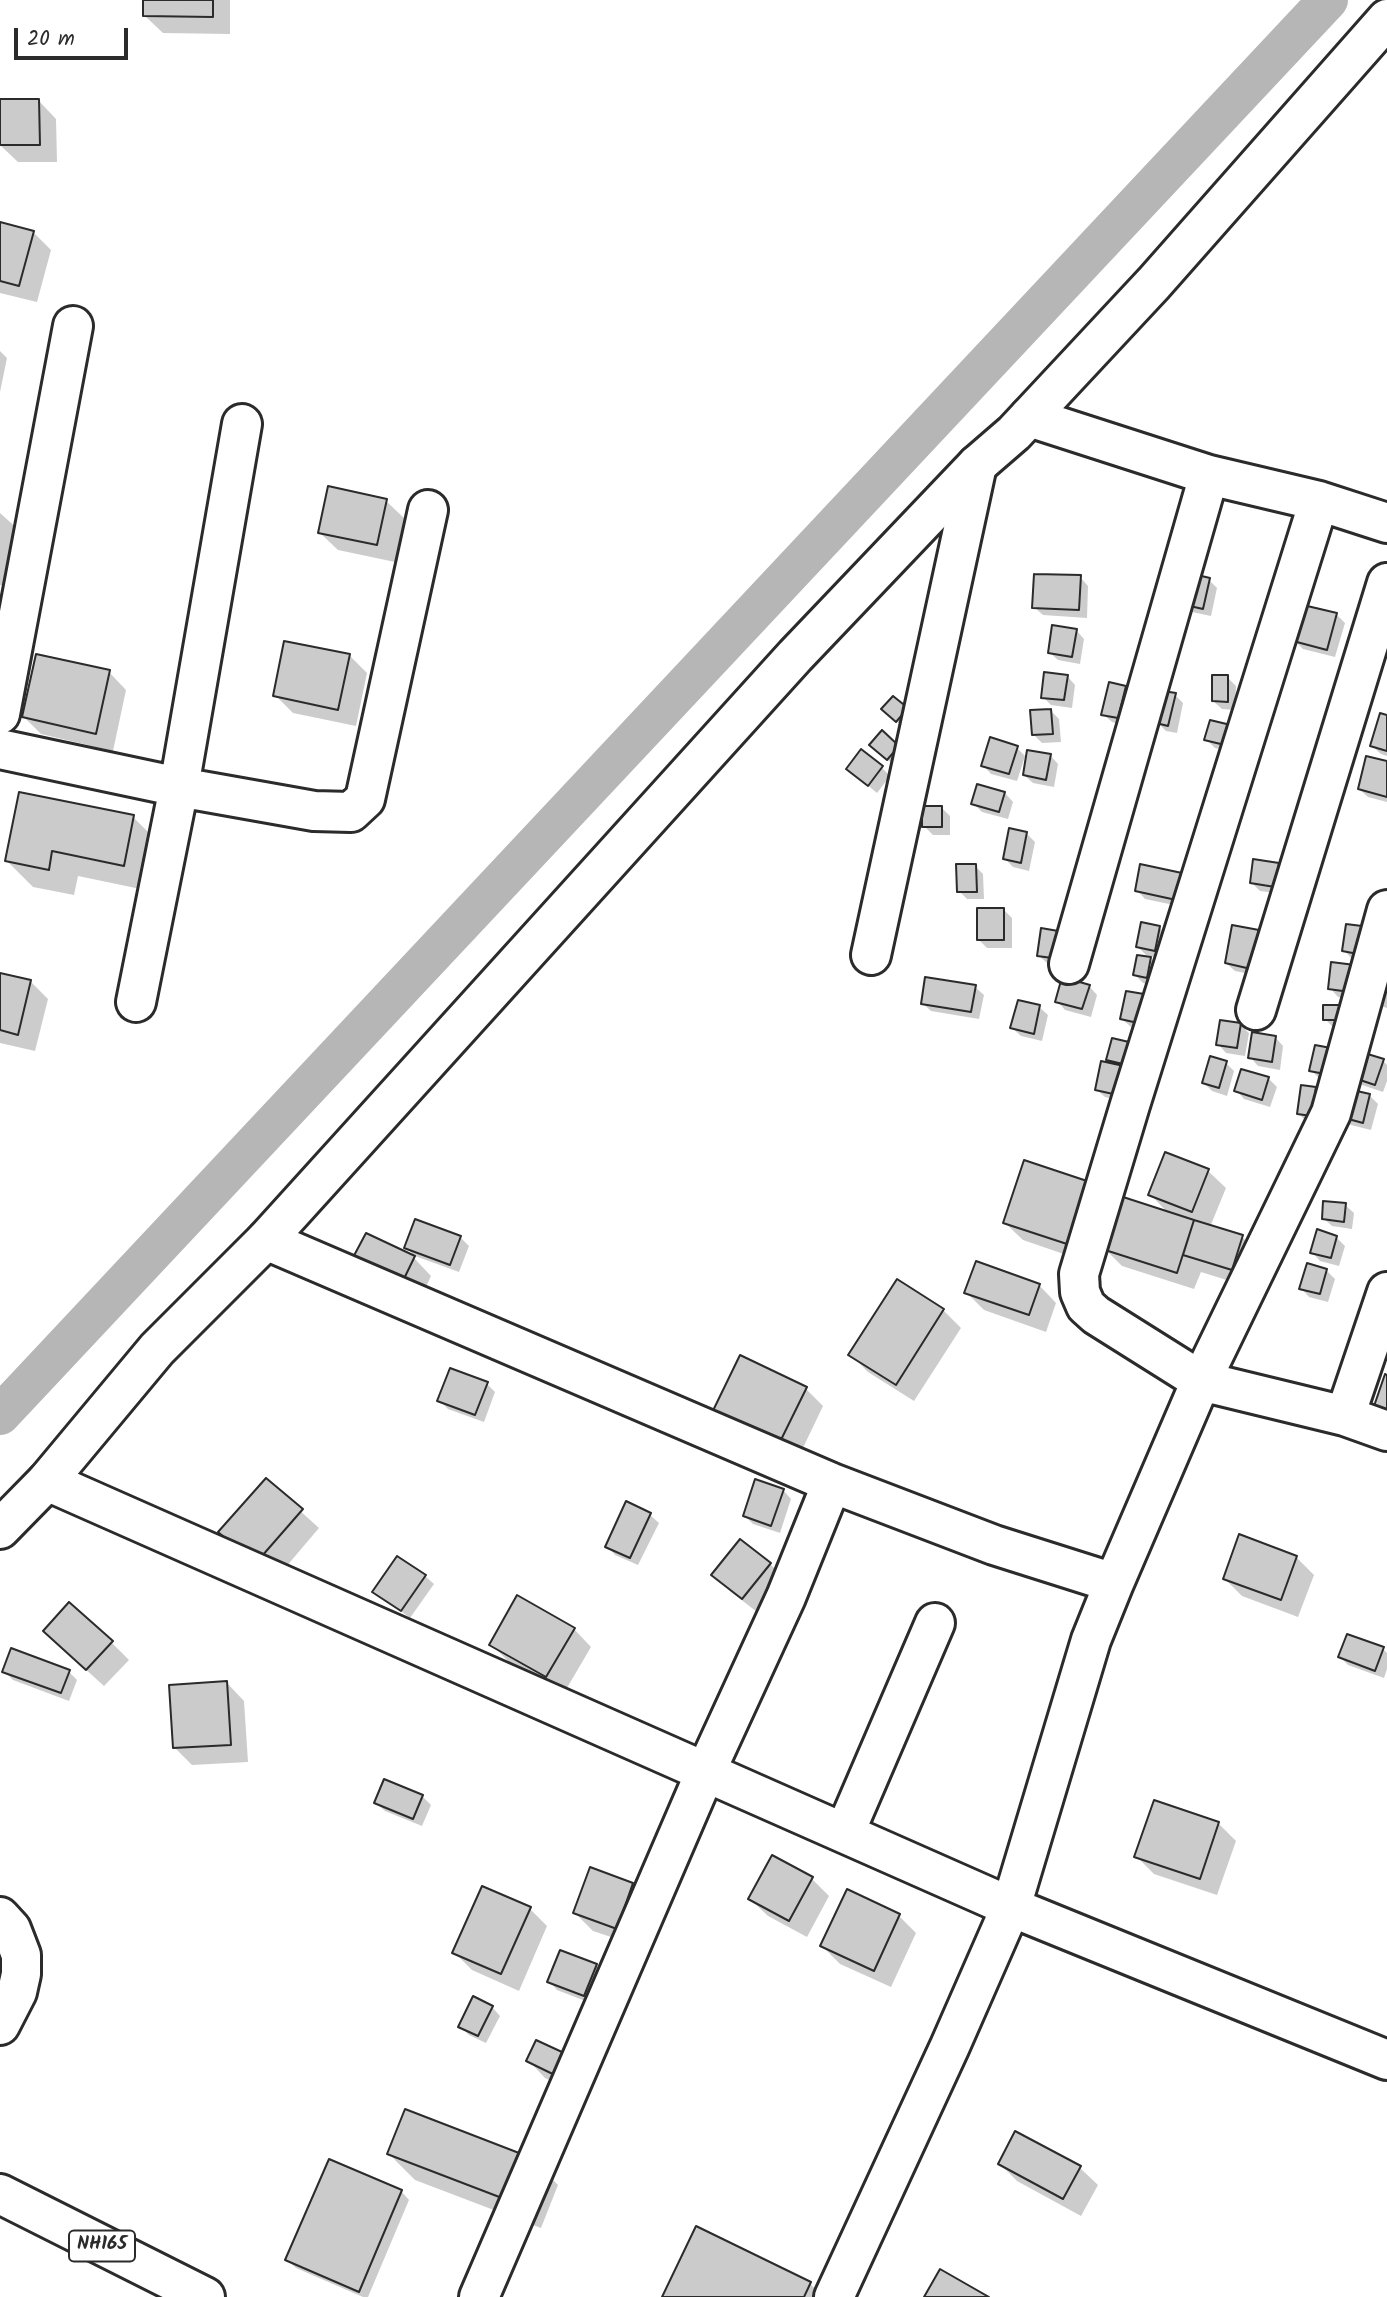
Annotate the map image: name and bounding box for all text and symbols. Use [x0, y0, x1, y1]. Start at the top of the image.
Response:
scale bar [18, 14, 131, 58]
text: 20 m [27, 23, 75, 56]
road number: NH165 [69, 2230, 135, 2262]

